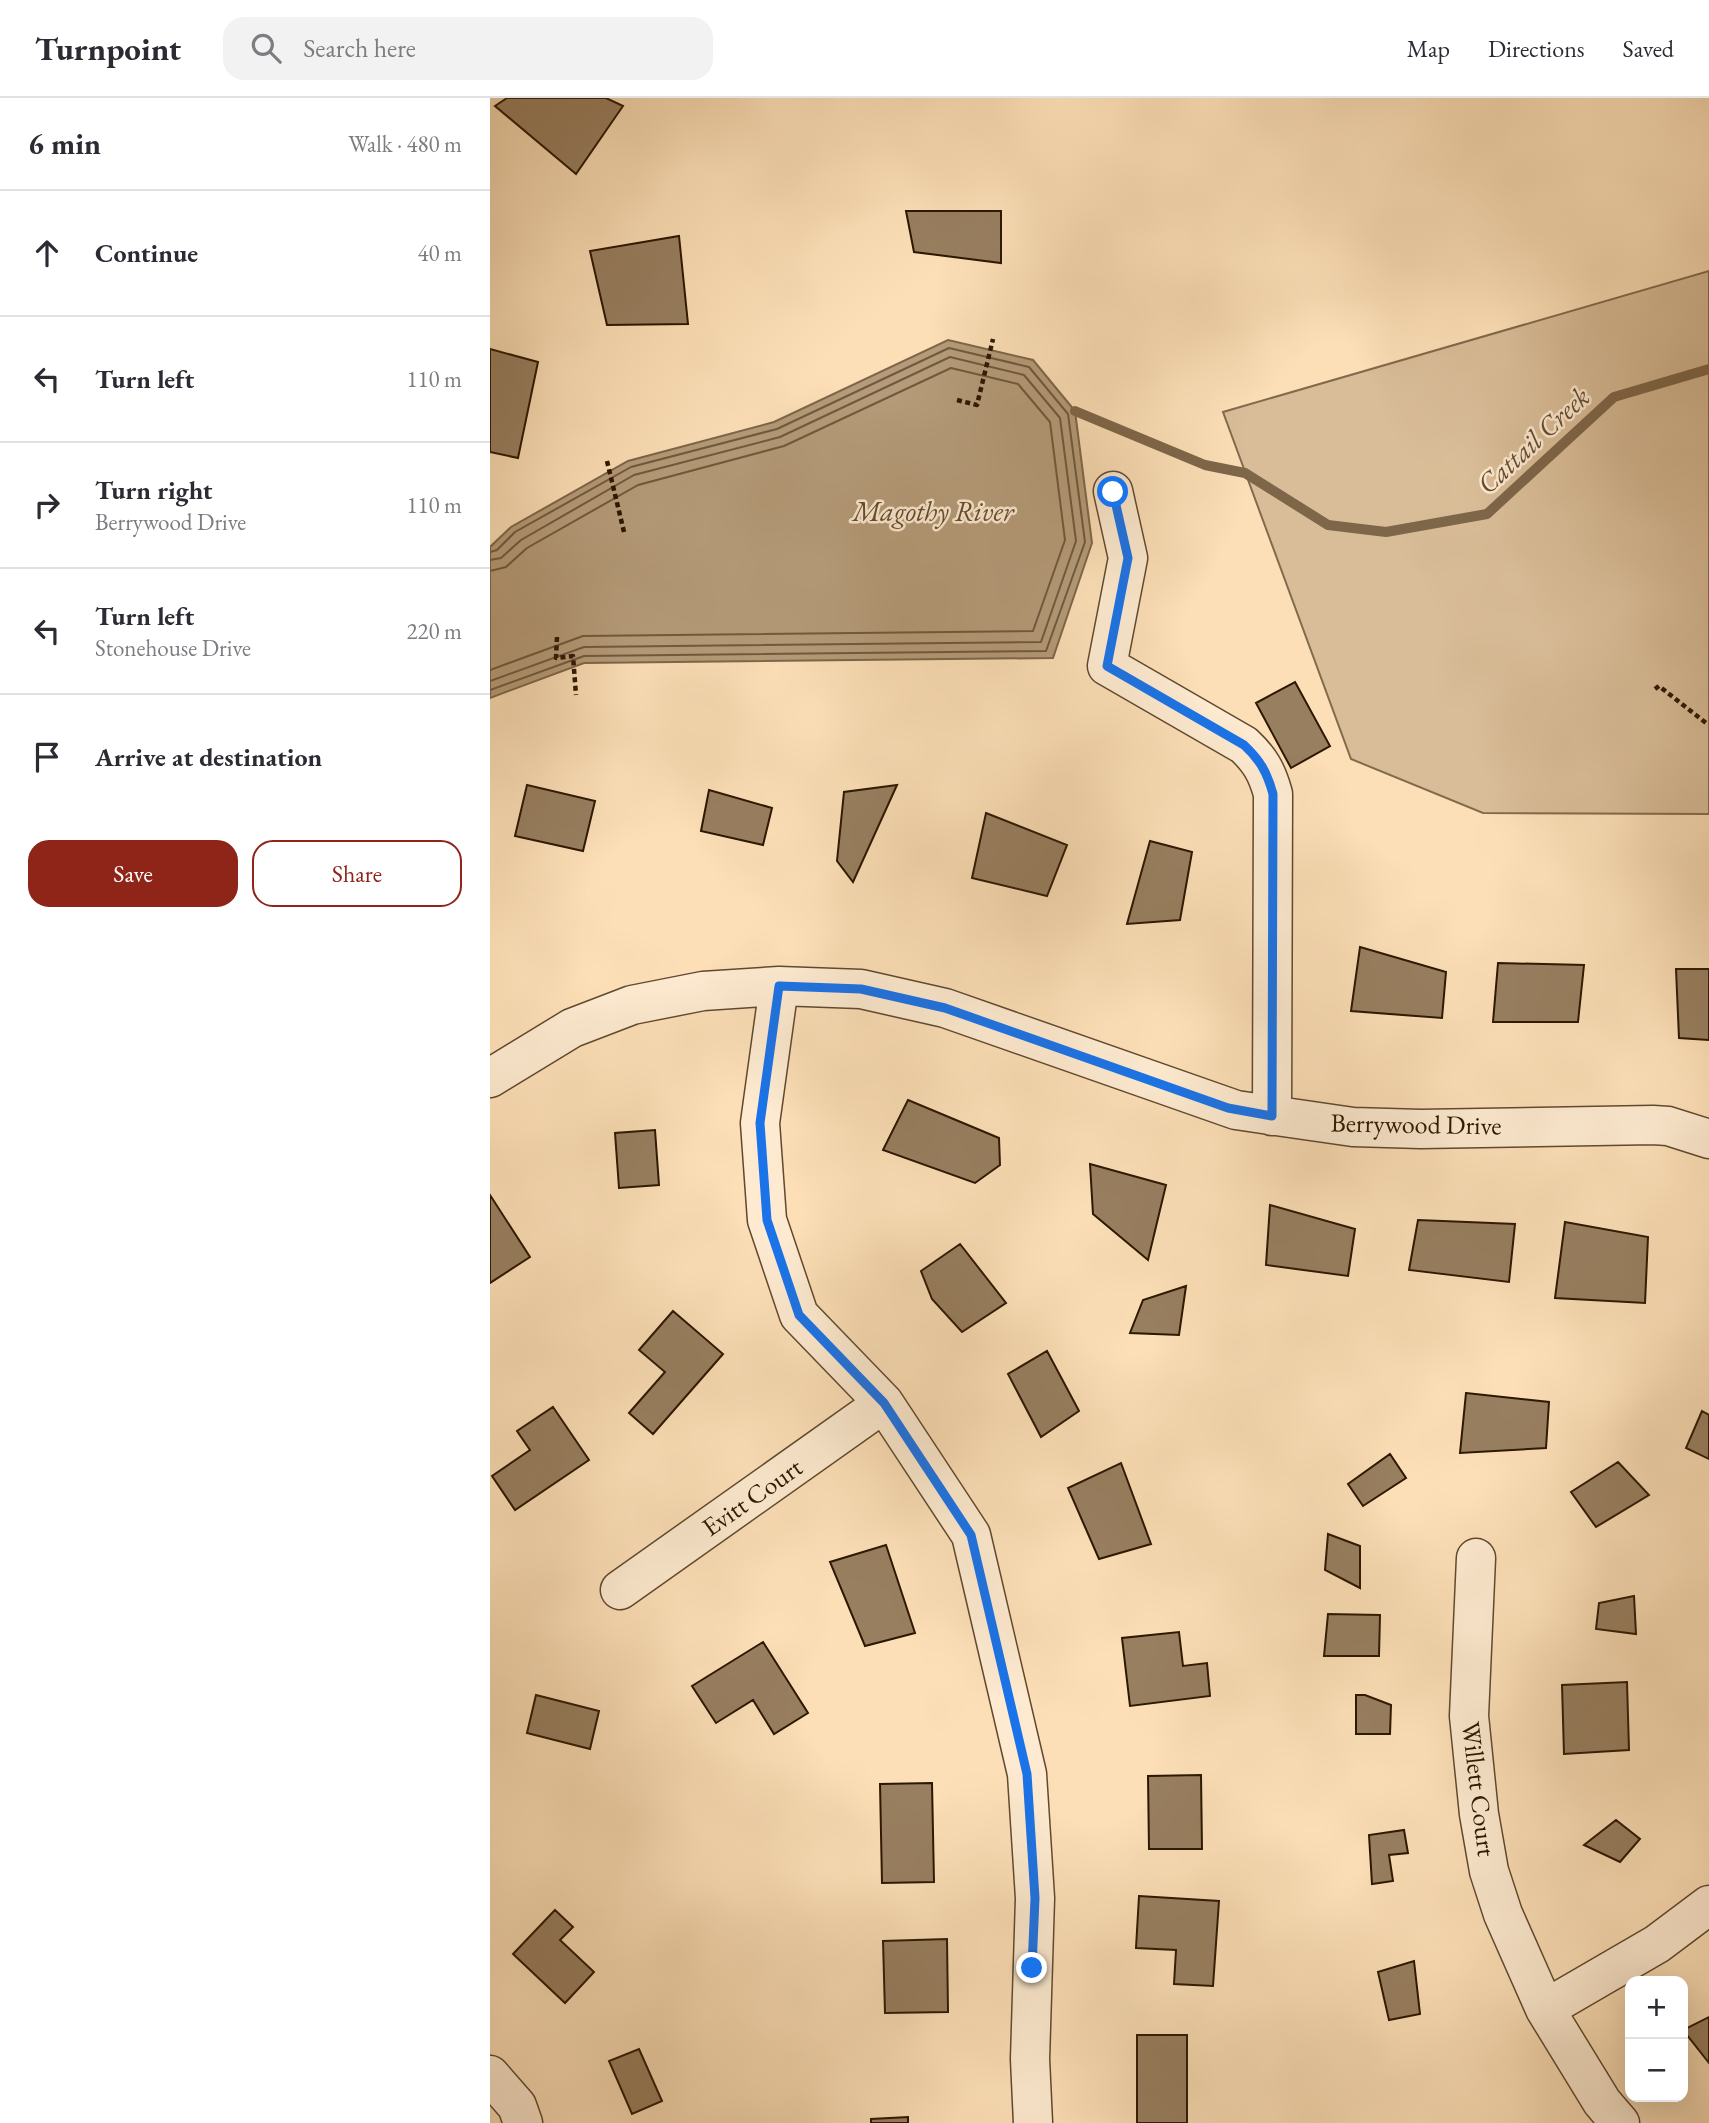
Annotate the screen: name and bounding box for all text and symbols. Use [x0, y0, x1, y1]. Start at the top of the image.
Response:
search box [223, 17, 713, 80]
text: Turnpoint [35, 27, 181, 70]
icon: search [247, 29, 285, 67]
text: Search here [303, 31, 416, 65]
text: Map [1407, 33, 1450, 64]
text: Directions [1488, 33, 1585, 64]
text: Saved [1623, 33, 1674, 64]
text: 6 min [28, 124, 101, 163]
text: Walk · 480 m [348, 129, 462, 159]
icon: ahead [28, 234, 66, 272]
text: Continue [95, 236, 198, 270]
text: 40 m [417, 238, 462, 268]
icon: left [28, 360, 66, 398]
text: Turn left [95, 362, 194, 396]
text: 110 m [406, 364, 462, 394]
water label: Cattail Creek [1469, 378, 1597, 501]
text: Turn right [95, 473, 213, 507]
route start [1097, 476, 1128, 507]
icon: right [28, 486, 66, 524]
text: 110 m [406, 490, 462, 520]
water label: Magothy River [850, 493, 1015, 529]
text: Berrywood Drive [95, 507, 246, 537]
text: Turn left [95, 599, 194, 633]
icon: left [28, 612, 66, 650]
text: 220 m [406, 616, 462, 646]
text: Stonehouse Drive [95, 633, 251, 663]
icon: arrive [28, 738, 66, 776]
text: Arrive at destination [95, 740, 322, 774]
button: Save [28, 840, 238, 907]
button: Share [252, 840, 462, 907]
street label: Berrywood Drive [1330, 1106, 1502, 1142]
street label: Evitt Court [695, 1450, 809, 1544]
street label: Willett Court [1454, 1720, 1504, 1858]
route end [1016, 1952, 1047, 1983]
map controls [1625, 1976, 1688, 2102]
button: + [1625, 1976, 1688, 2039]
button: − [1625, 2039, 1688, 2102]

